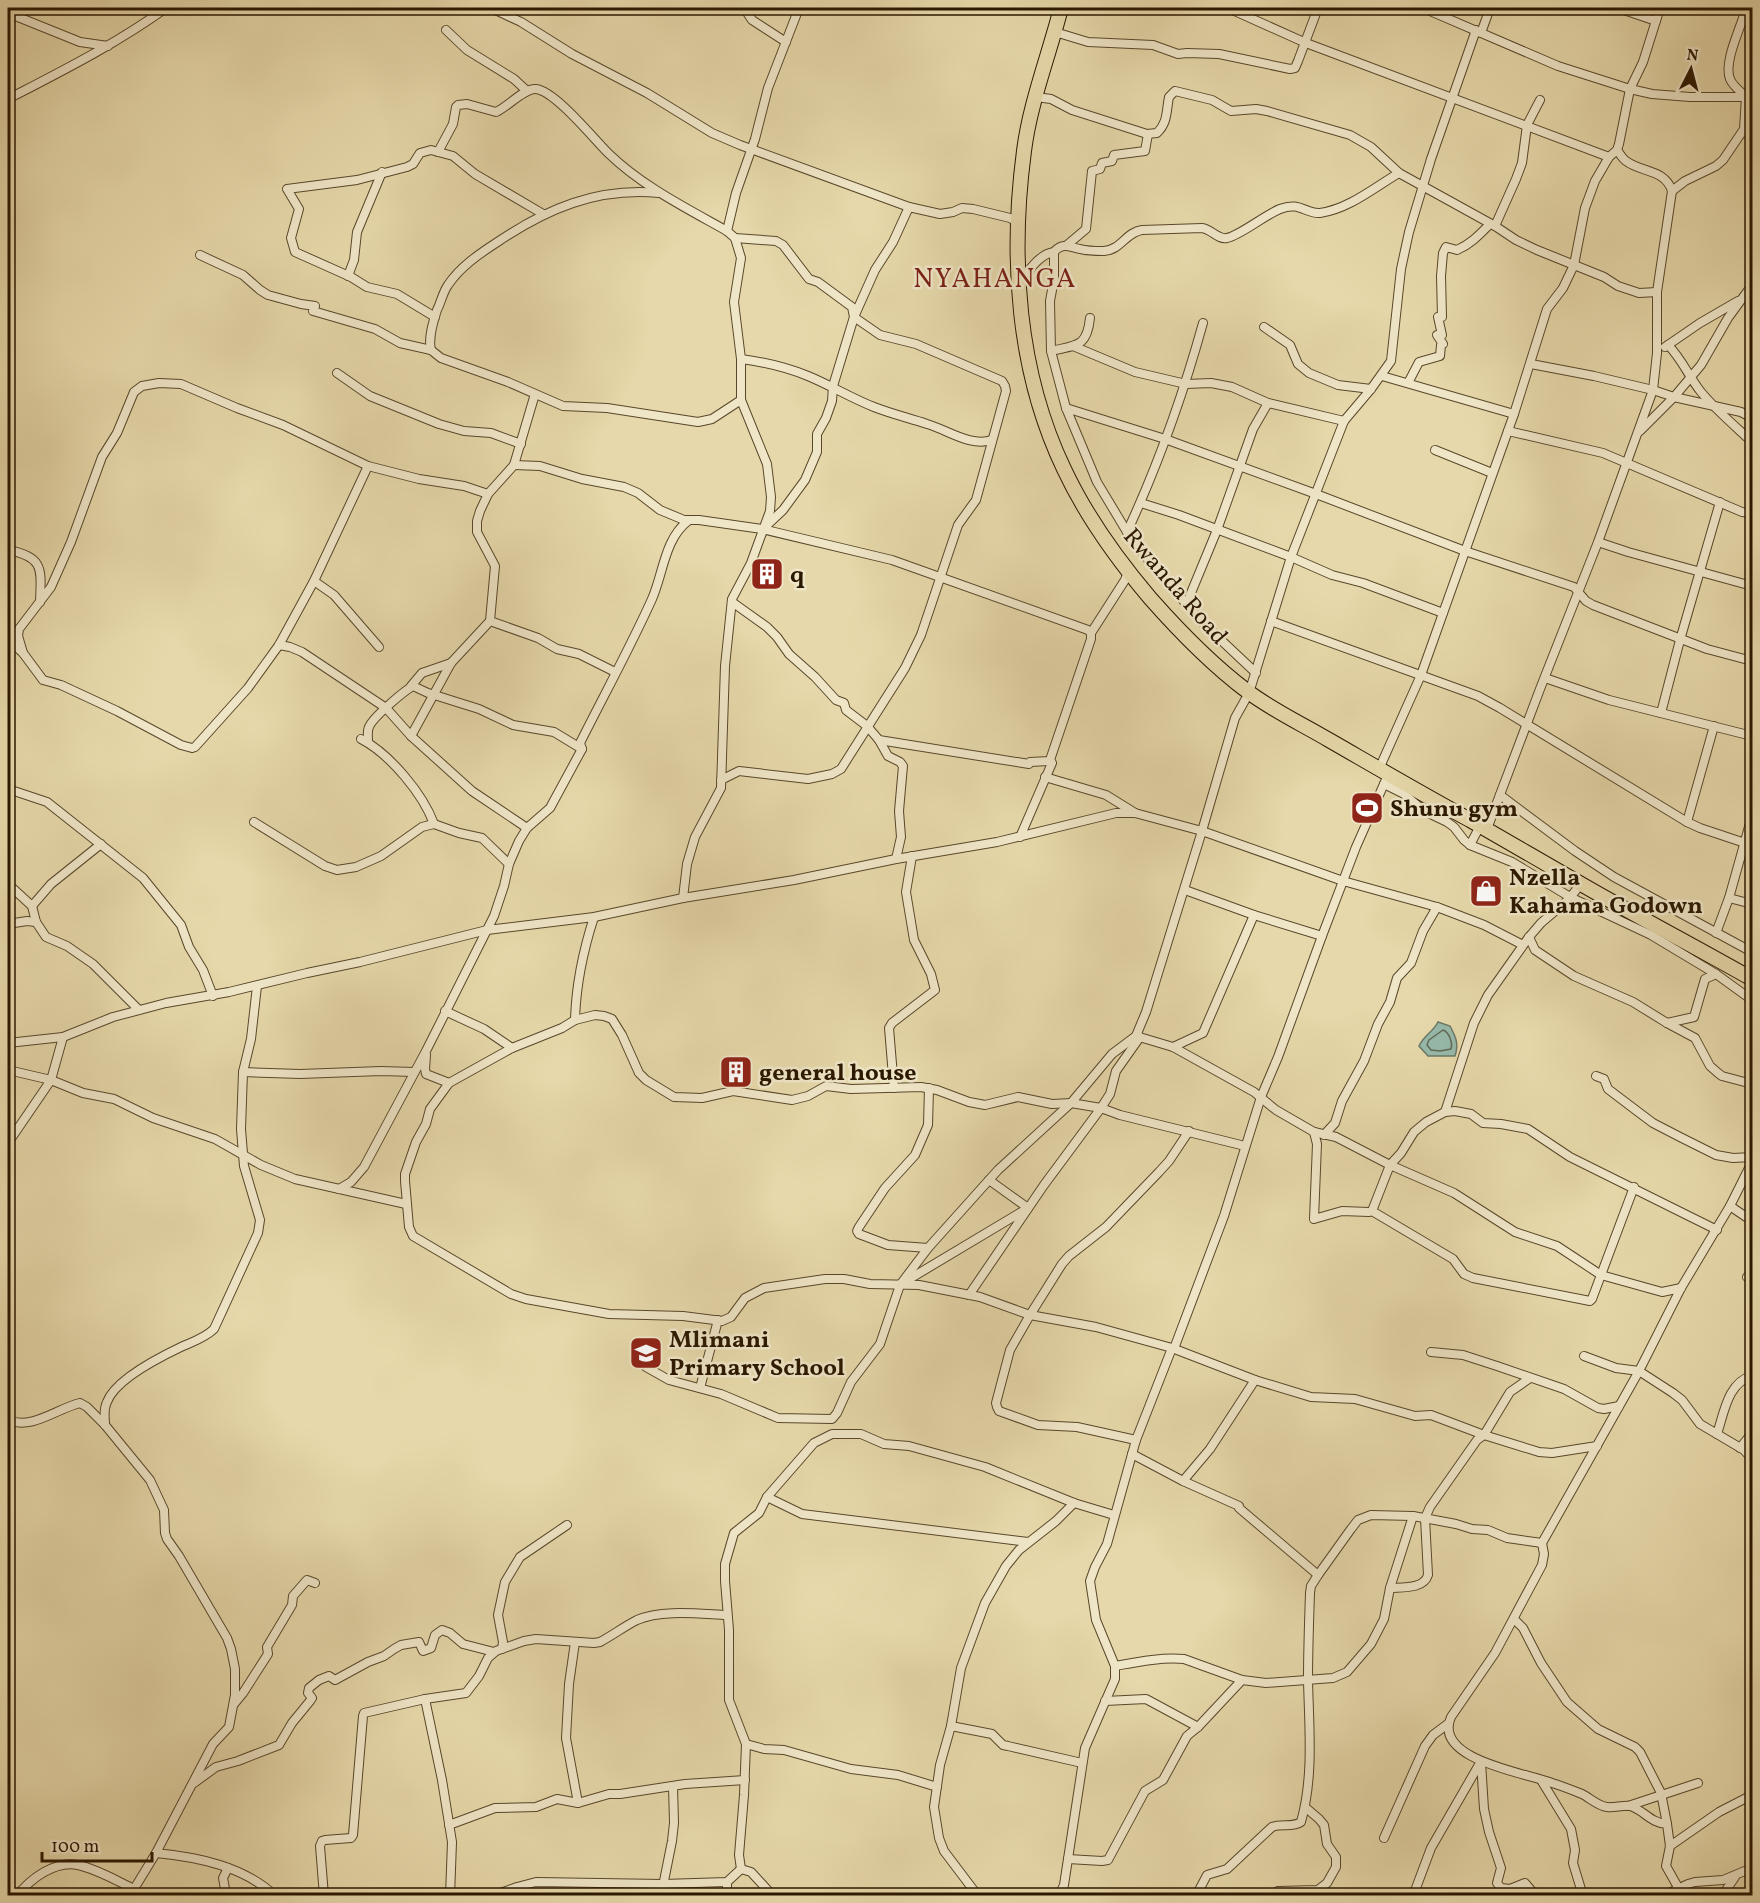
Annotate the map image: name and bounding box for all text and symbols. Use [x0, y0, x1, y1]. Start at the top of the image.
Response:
north arrow [1661, 39, 1721, 99]
text: N [1685, 45, 1700, 68]
district label: NYAHANGA [913, 261, 1077, 299]
street label: Rwanda Road [1114, 522, 1235, 653]
building icon: q [749, 556, 785, 592]
place label: q [790, 559, 805, 593]
sports icon: Shunu gym [1349, 790, 1385, 826]
place label: Shunu gym [1390, 793, 1518, 827]
place label: Nzella Kahama Godown [1509, 862, 1703, 924]
shop icon: Nzella Kahama Godown [1468, 873, 1504, 909]
building icon: general house [718, 1054, 754, 1090]
place label: general house [759, 1057, 917, 1091]
place label: Mlimani Primary School [669, 1324, 845, 1386]
school or university icon: Mlimani Primary School [628, 1335, 664, 1371]
scale bar [42, 1825, 152, 1863]
text: 100 m [51, 1835, 100, 1860]

